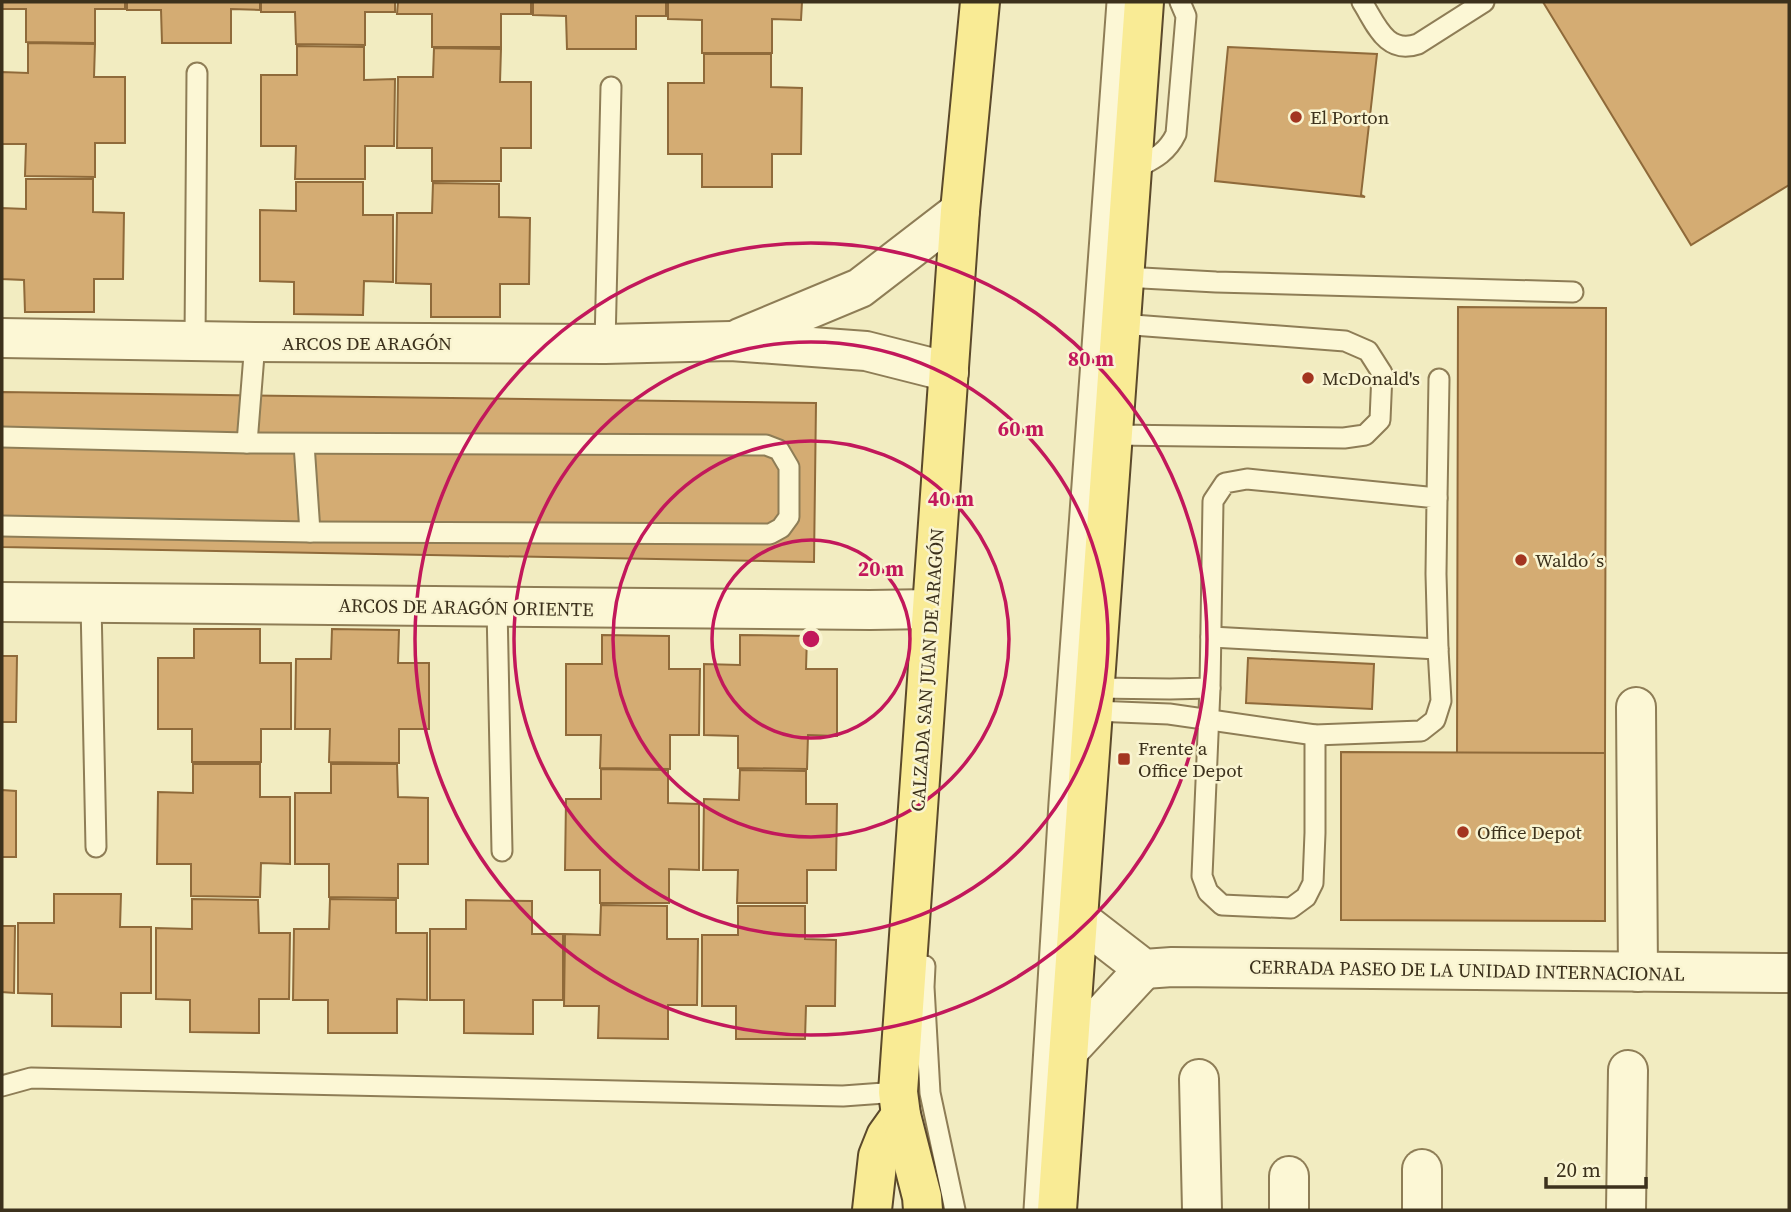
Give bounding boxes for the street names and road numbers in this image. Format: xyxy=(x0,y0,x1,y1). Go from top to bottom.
street label: ARCOS DE ARAGÓN xyxy=(282,330,452,356)
street label: CALZADA SAN JUAN DE ARAGÓN xyxy=(904,527,950,813)
street label: ARCOS DE ARAGÓN ORIENTE xyxy=(338,592,594,622)
street label: CERRADA PASEO DE LA UNIDAD INTERNACIONAL xyxy=(1249,953,1685,987)

